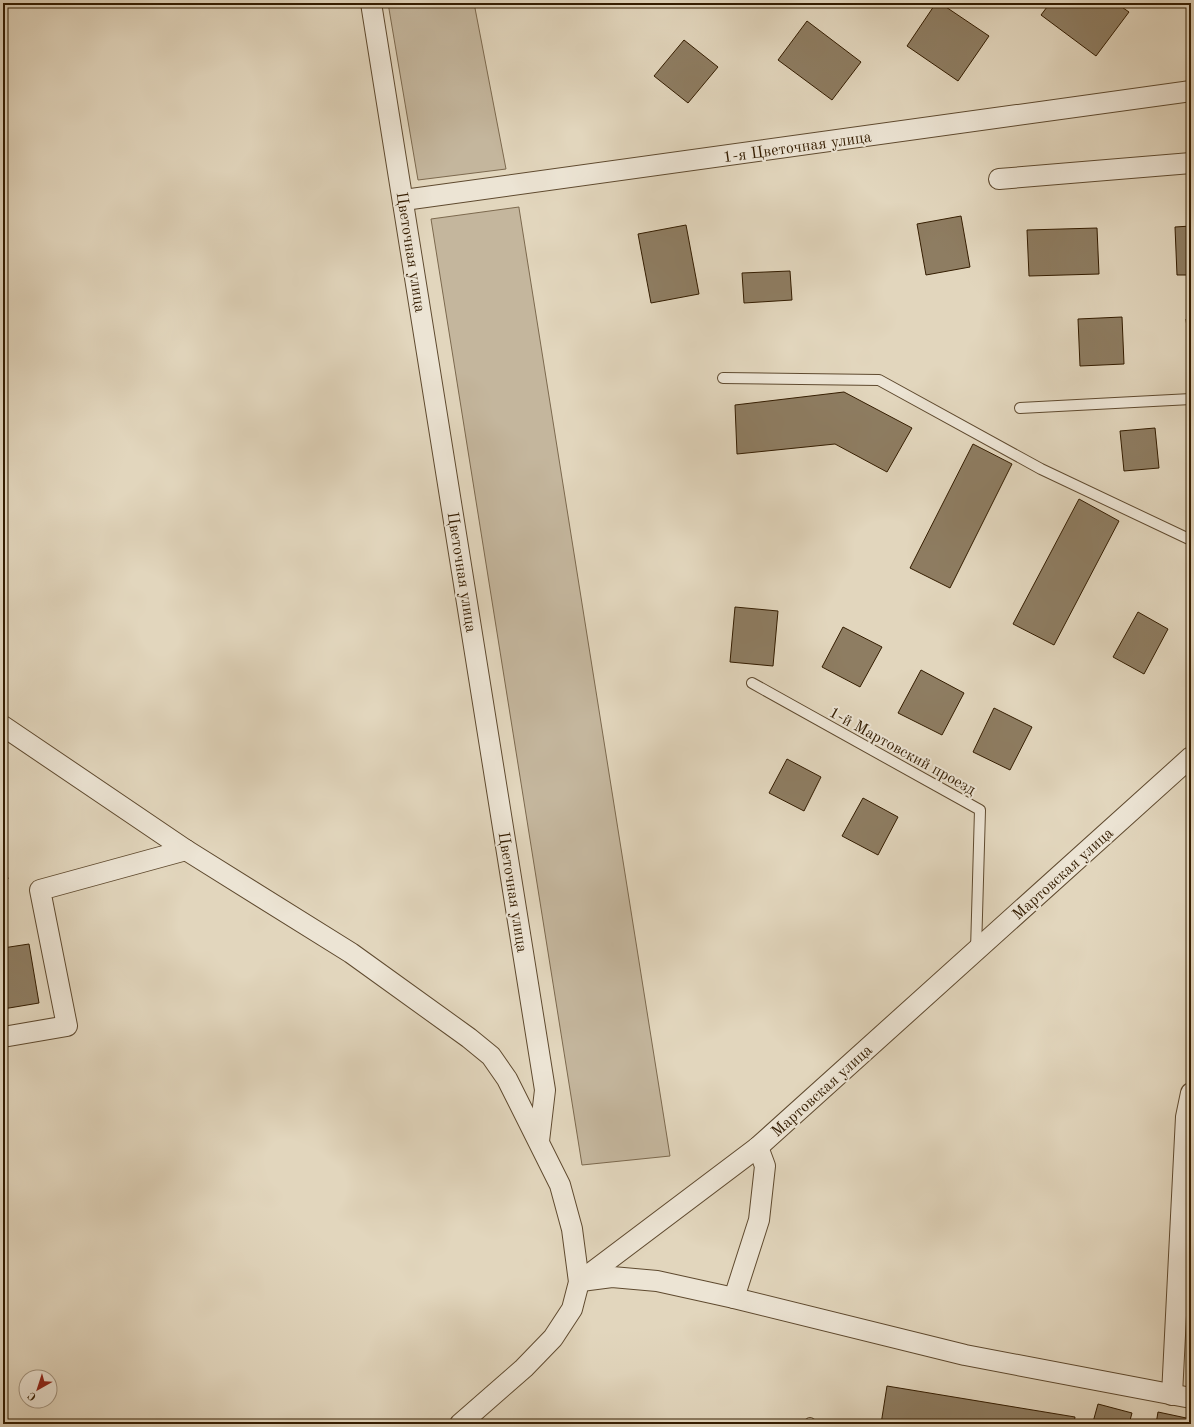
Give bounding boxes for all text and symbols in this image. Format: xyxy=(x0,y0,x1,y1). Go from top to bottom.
street label: 1-я Цветочная улица xyxy=(722,130,873,166)
street label: Цветочная улица xyxy=(393,191,427,314)
street label: Цветочная улица xyxy=(444,511,478,634)
street label: 1-й Мартовский проезд xyxy=(826,705,978,799)
street label: Мартовская улица xyxy=(1010,825,1117,924)
street label: Цветочная улица xyxy=(495,831,529,954)
street label: Мартовская улица xyxy=(769,1042,876,1141)
north arrow xyxy=(18,1369,58,1409)
text: С xyxy=(26,1389,39,1402)

